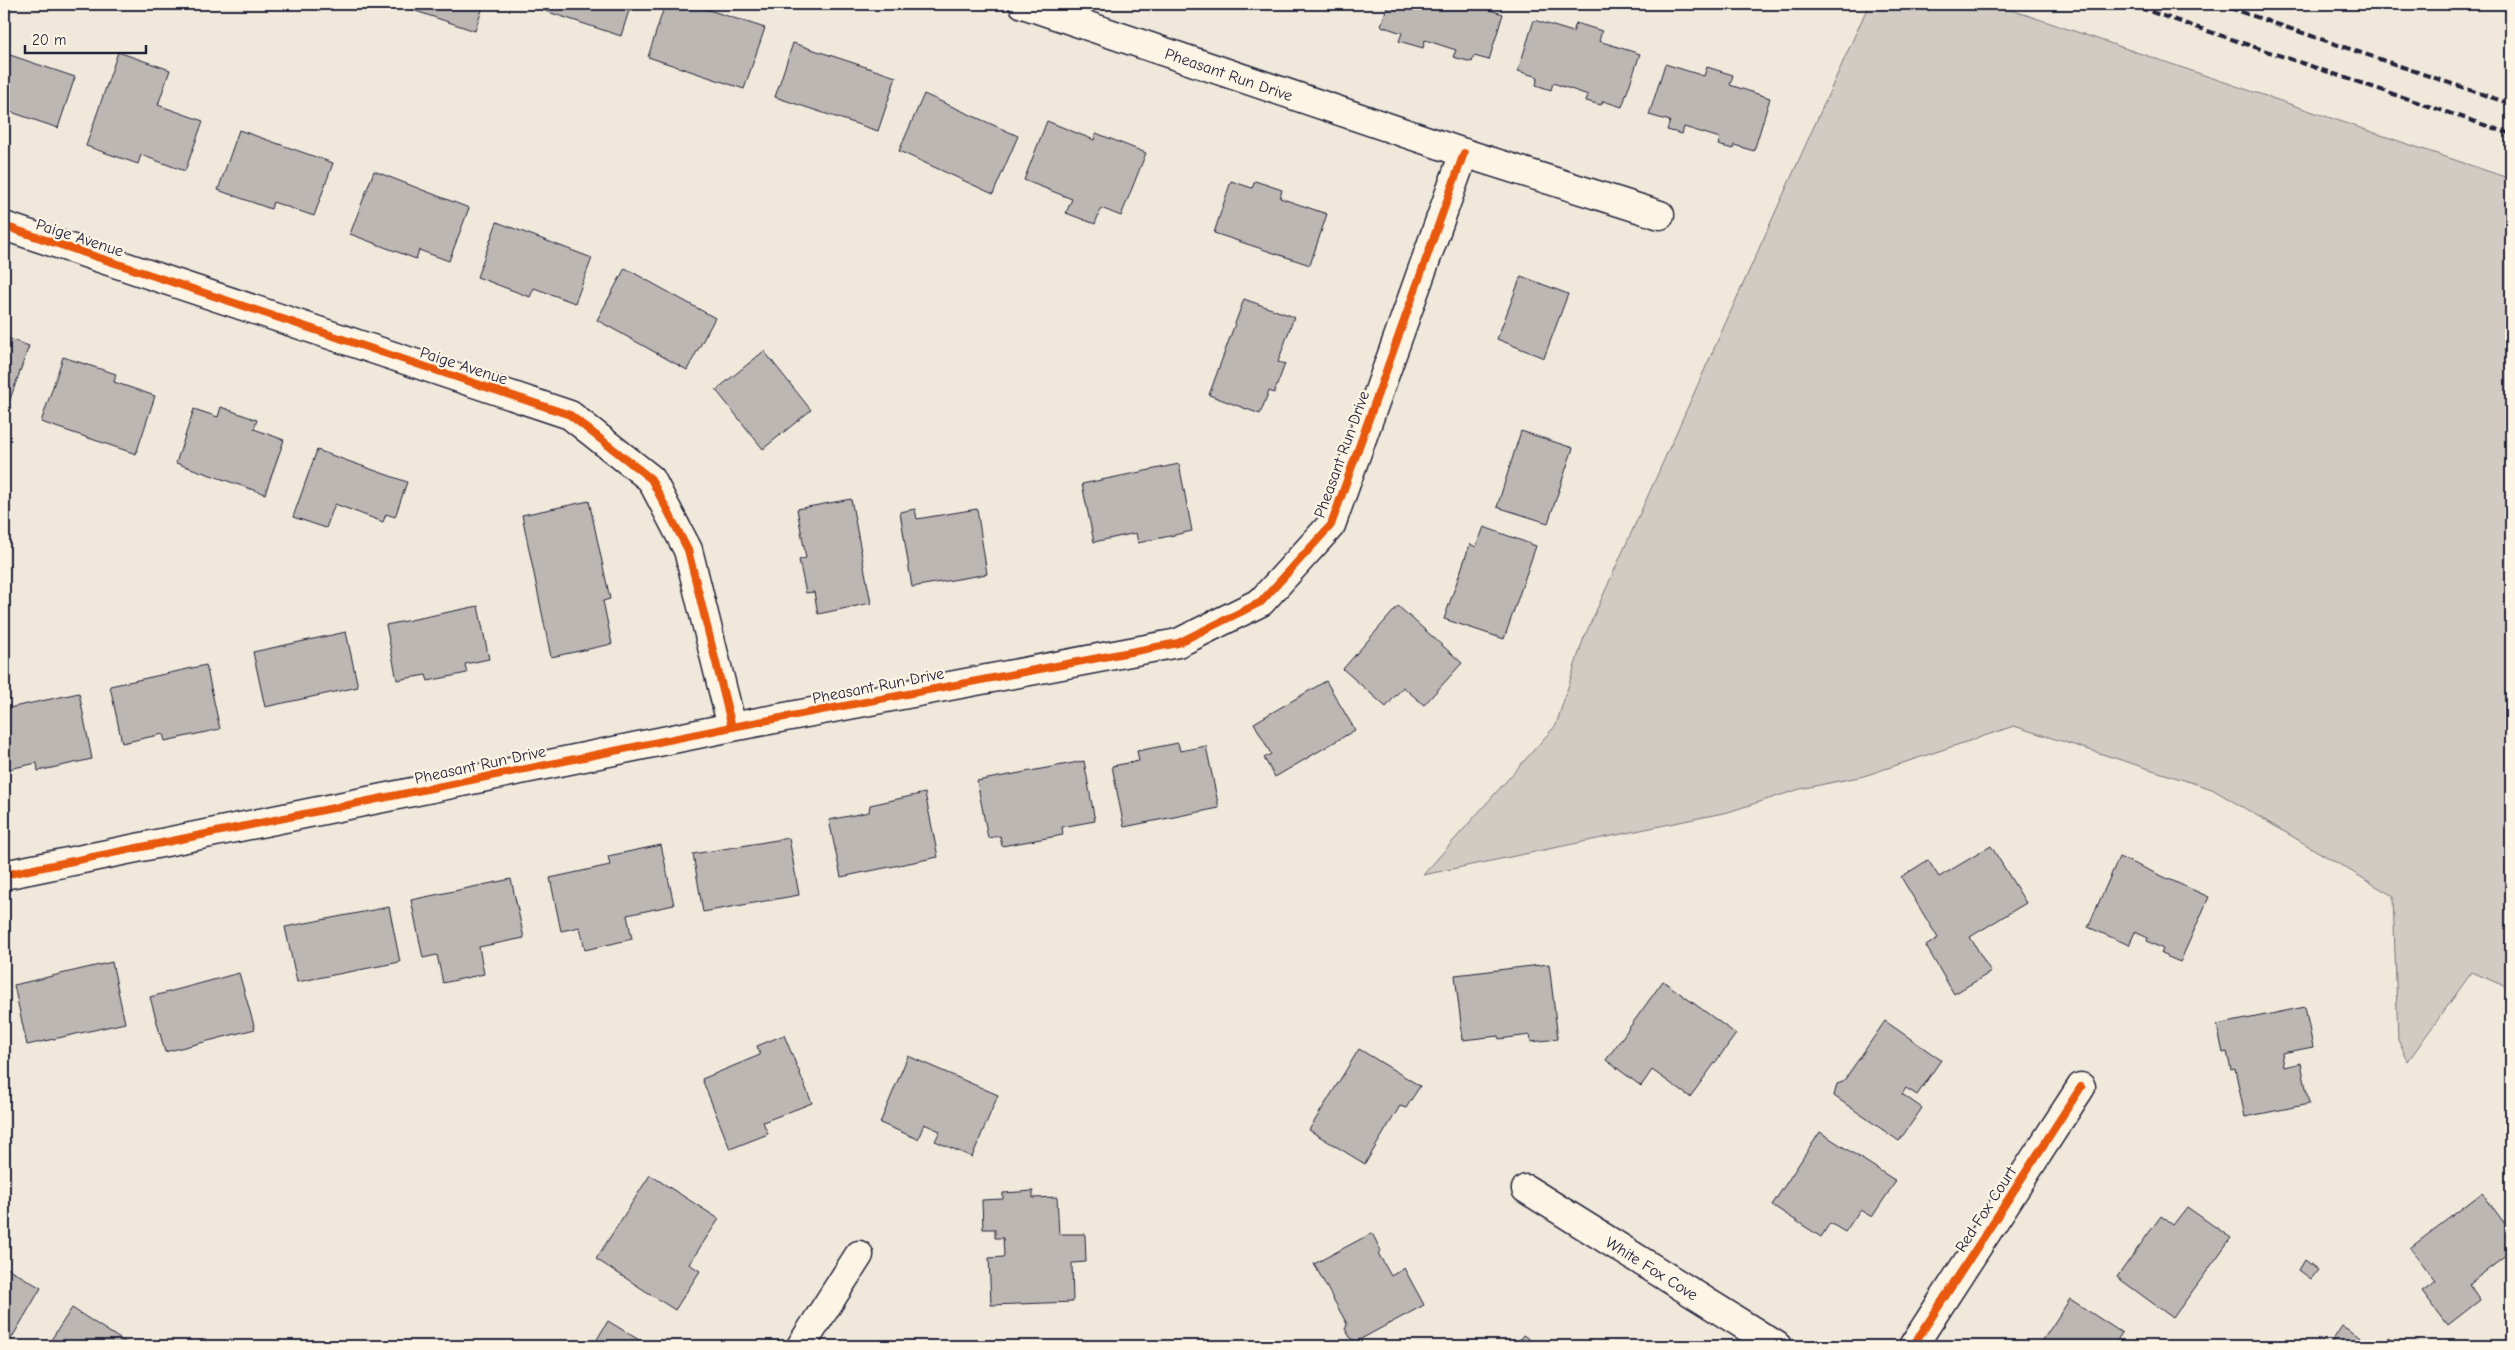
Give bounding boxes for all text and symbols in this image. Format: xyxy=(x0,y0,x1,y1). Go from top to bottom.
scale bar xyxy=(25,22,146,54)
text: 20 m xyxy=(32,31,66,49)
street label: Pheasant Run Drive xyxy=(1162,45,1295,105)
street label: Paige Avenue xyxy=(34,215,126,261)
street label: Paige Avenue xyxy=(418,343,510,389)
street label: Pheasant Run Drive xyxy=(1311,388,1373,520)
street label: Pheasant Run Drive xyxy=(811,664,946,708)
street label: Pheasant Run Drive xyxy=(413,742,548,788)
street label: Red Fox Court xyxy=(1952,1163,2020,1255)
street label: White Fox Cove xyxy=(1602,1233,1701,1304)

